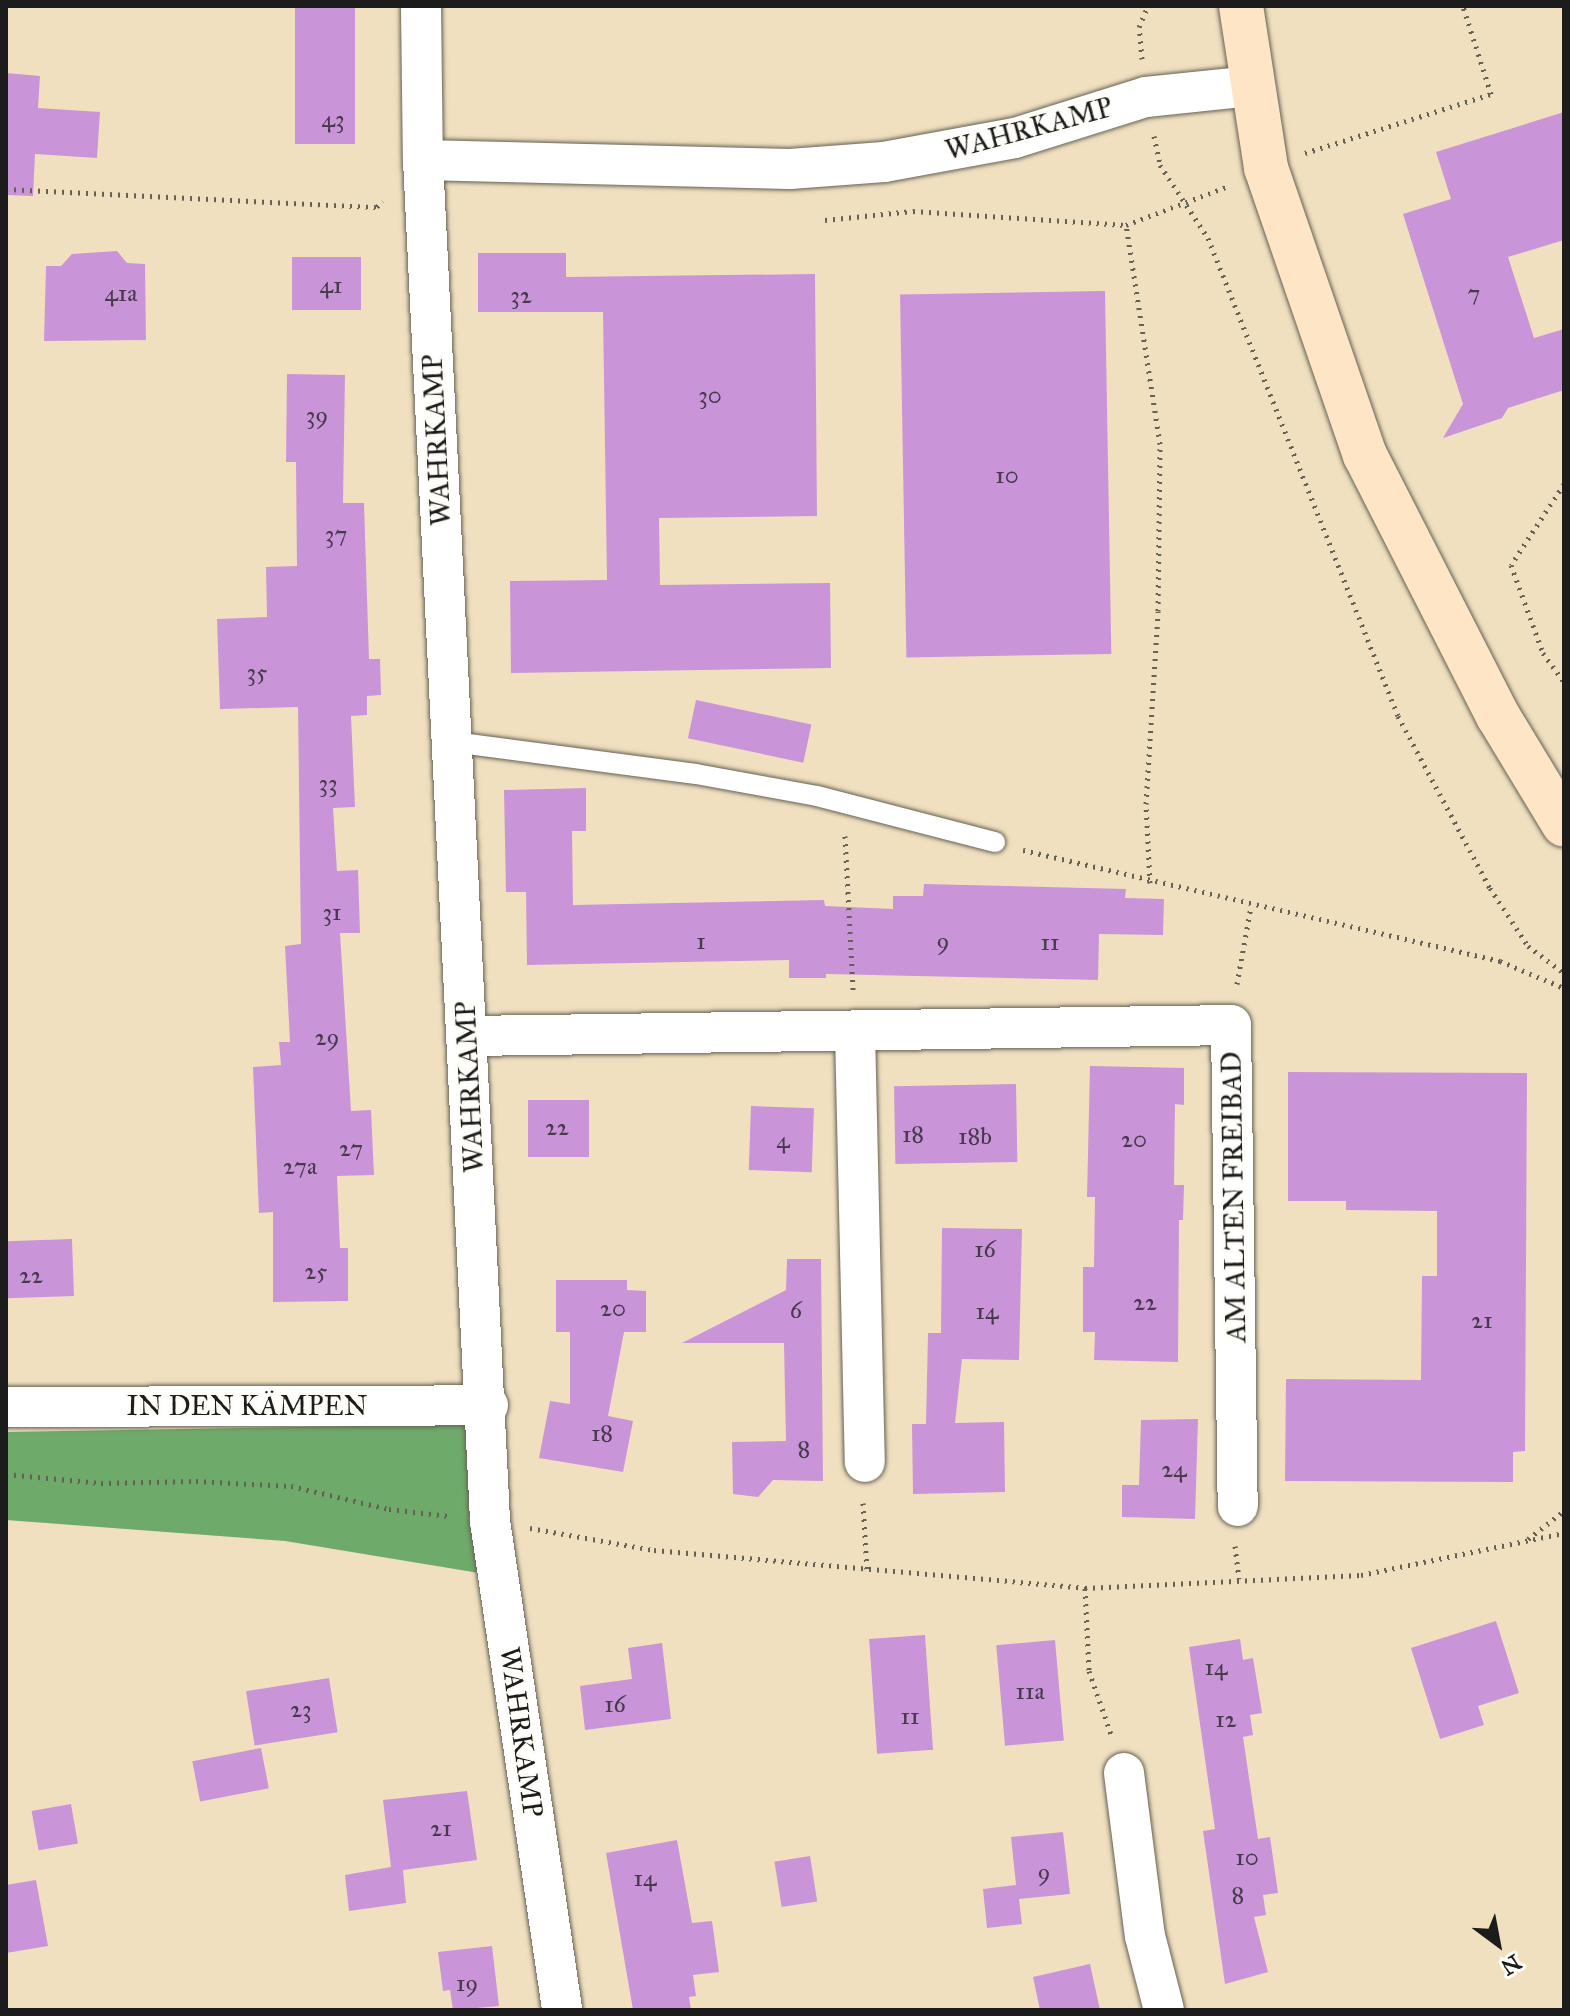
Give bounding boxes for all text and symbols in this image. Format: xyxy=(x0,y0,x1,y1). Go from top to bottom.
street label: WAHRKAMP xyxy=(942,91,1116,167)
house number: 43 xyxy=(322,106,344,134)
house number: 41 xyxy=(320,272,342,300)
house number: 41a xyxy=(105,280,137,308)
house number: 7 xyxy=(1468,280,1480,308)
house number: 32 xyxy=(510,282,532,310)
street label: WAHRKAMP xyxy=(416,353,458,527)
house number: 30 xyxy=(698,382,722,410)
house number: 39 xyxy=(306,402,328,430)
house number: 10 xyxy=(995,462,1019,490)
house number: 37 xyxy=(325,521,347,549)
house number: 35 xyxy=(247,659,267,687)
house number: 33 xyxy=(318,770,338,798)
house number: 31 xyxy=(322,899,342,927)
house number: 1 xyxy=(696,928,706,956)
house number: 9 xyxy=(937,928,949,956)
house number: 11 xyxy=(1041,929,1059,957)
street label: WAHRKAMP xyxy=(449,1000,491,1174)
house number: 29 xyxy=(315,1024,339,1052)
street label: AM ALTEN FREIBAD xyxy=(1215,1051,1253,1343)
house number: 22 xyxy=(545,1114,569,1142)
house number: 18 xyxy=(902,1121,924,1149)
house number: 18b xyxy=(958,1123,992,1151)
house number: 20 xyxy=(1121,1126,1147,1154)
house number: 4 xyxy=(776,1127,790,1155)
house number: 27 xyxy=(339,1135,363,1163)
house number: 27a xyxy=(283,1153,317,1181)
house number: 16 xyxy=(974,1236,996,1264)
house number: 25 xyxy=(305,1258,327,1286)
house number: 22 xyxy=(19,1262,43,1290)
house number: 22 xyxy=(1133,1289,1157,1317)
house number: 20 xyxy=(600,1295,626,1323)
house number: 6 xyxy=(790,1297,802,1325)
house number: 14 xyxy=(976,1298,998,1326)
house number: 21 xyxy=(1471,1307,1493,1335)
street label: IN DEN KÄMPEN xyxy=(127,1389,367,1423)
house number: 18 xyxy=(591,1420,613,1448)
house number: 8 xyxy=(798,1436,810,1464)
house number: 24 xyxy=(1161,1456,1187,1484)
street label: WAHRKAMP xyxy=(492,1645,550,1819)
house number: 14 xyxy=(1205,1654,1227,1682)
house number: 11a xyxy=(1015,1678,1045,1706)
house number: 16 xyxy=(604,1691,626,1719)
house number: 23 xyxy=(290,1696,312,1724)
house number: 11 xyxy=(901,1703,919,1731)
house number: 12 xyxy=(1215,1706,1237,1734)
house number: 21 xyxy=(430,1815,452,1843)
house number: 10 xyxy=(1235,1844,1259,1872)
house number: 9 xyxy=(1038,1859,1050,1887)
house number: 14 xyxy=(634,1865,656,1893)
house number: 8 xyxy=(1232,1882,1244,1910)
north arrow xyxy=(1458,1904,1538,1984)
text: N xyxy=(1496,1948,1526,1981)
house number: 19 xyxy=(456,1970,478,1998)

